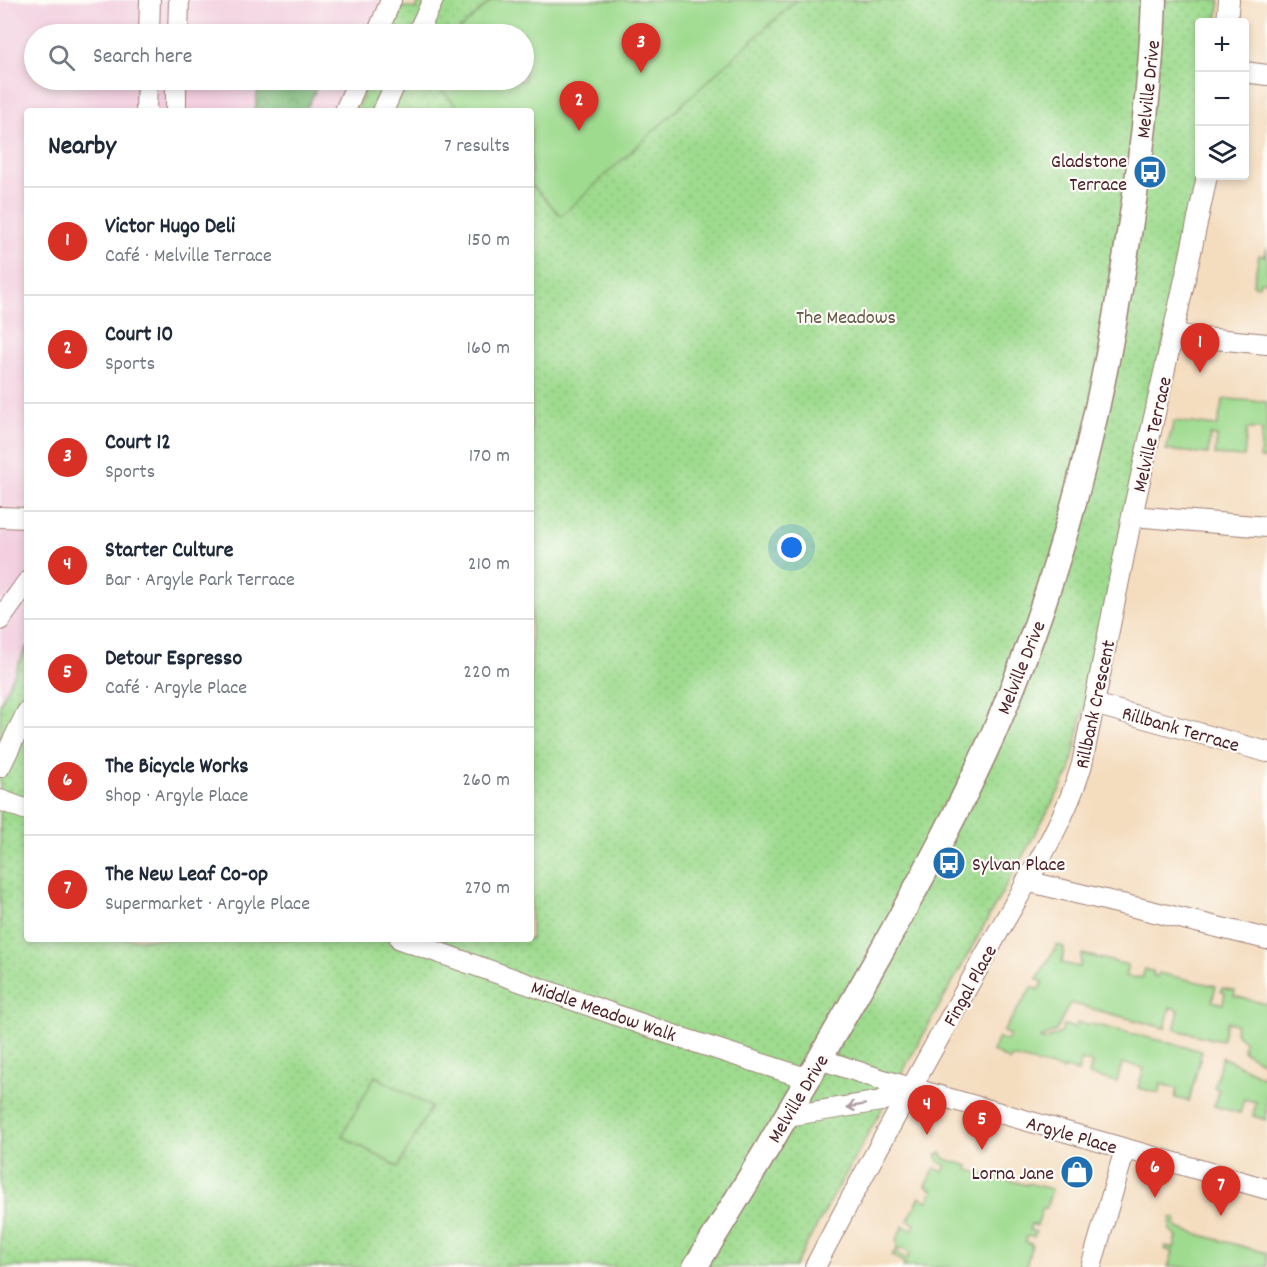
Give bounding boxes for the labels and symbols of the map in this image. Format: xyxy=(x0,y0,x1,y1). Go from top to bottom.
pin: 3 xyxy=(622,23,660,73)
street label: Melville Drive xyxy=(1131,39,1169,140)
pin: 2 xyxy=(560,82,598,131)
place label: Gladstone Terrace xyxy=(1051,149,1127,200)
bus stop icon: Gladstone Terrace xyxy=(1132,154,1168,190)
park label: The Meadows xyxy=(796,305,896,333)
pin: 1 xyxy=(1180,324,1220,373)
street label: Melville Terrace xyxy=(1127,374,1181,495)
your location xyxy=(777,533,806,562)
street label: Melville Drive xyxy=(991,617,1054,719)
street label: Rillbank Crescent xyxy=(1070,638,1124,772)
street label: Rillbank Terrace xyxy=(1118,701,1242,761)
bus stop icon: Sylvan Place xyxy=(931,845,967,881)
place label: Sylvan Place xyxy=(972,852,1065,880)
street label: Fingal Place xyxy=(938,940,1006,1032)
street label: Middle Meadow Walk xyxy=(527,975,679,1051)
street label: Melville Drive xyxy=(762,1050,837,1149)
pin: 4 xyxy=(908,1086,946,1135)
one-way arrow xyxy=(846,1100,866,1111)
pin: 5 xyxy=(962,1100,1002,1150)
street label: Argyle Place xyxy=(1022,1111,1120,1163)
pin: 6 xyxy=(1136,1148,1174,1198)
shop icon: Lorna Jane xyxy=(1059,1154,1095,1190)
place label: Lorna Jane xyxy=(972,1161,1054,1189)
pin: 7 xyxy=(1202,1166,1240,1216)

